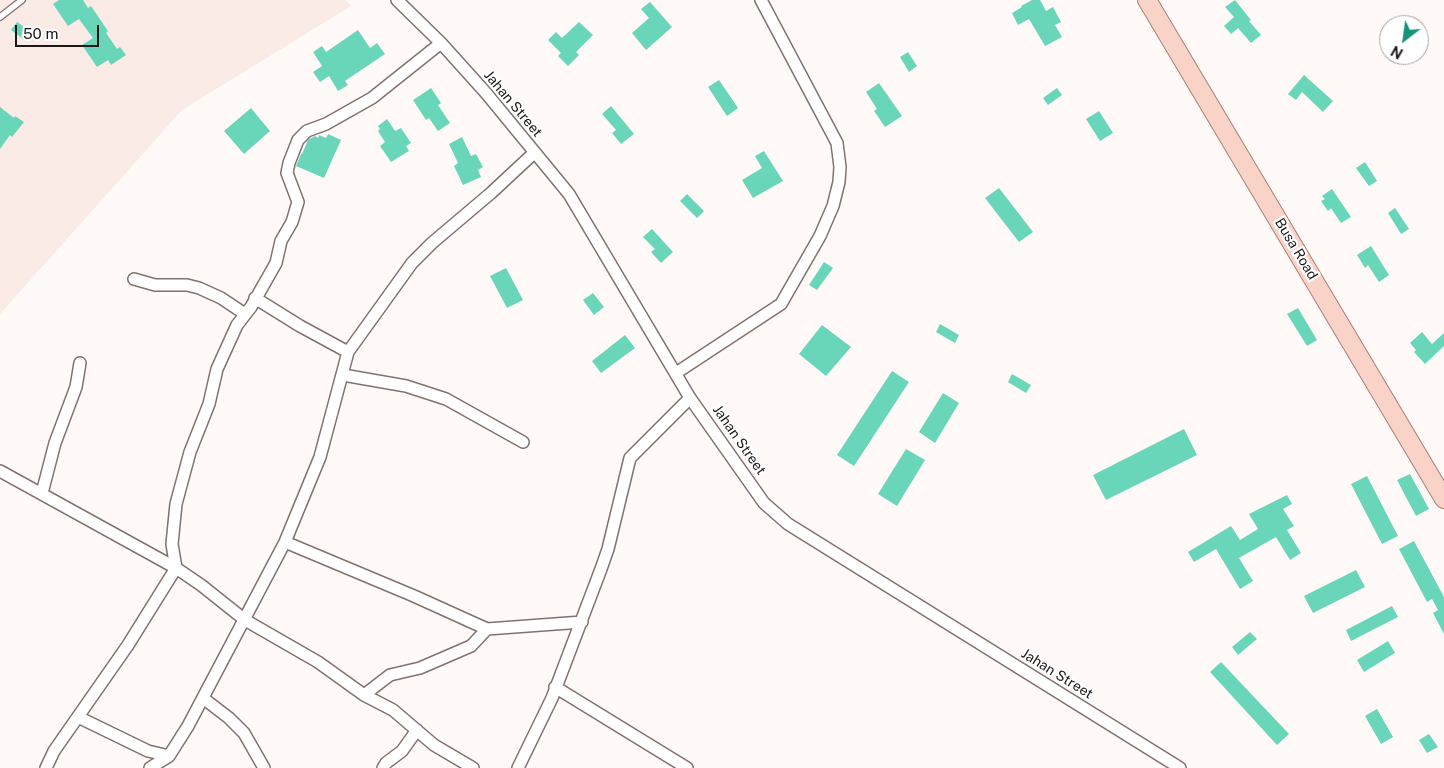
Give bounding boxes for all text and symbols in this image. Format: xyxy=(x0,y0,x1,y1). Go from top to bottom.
scale bar xyxy=(18,15,101,47)
north arrow xyxy=(1379,15,1429,65)
text: 50 m xyxy=(23,25,58,42)
text: N xyxy=(1388,42,1406,62)
street label: Jahan Street xyxy=(480,67,546,141)
street label: Busa Road xyxy=(1271,215,1321,283)
street label: Jahan Street xyxy=(709,402,769,478)
street label: Jahan Street xyxy=(1018,645,1096,703)

